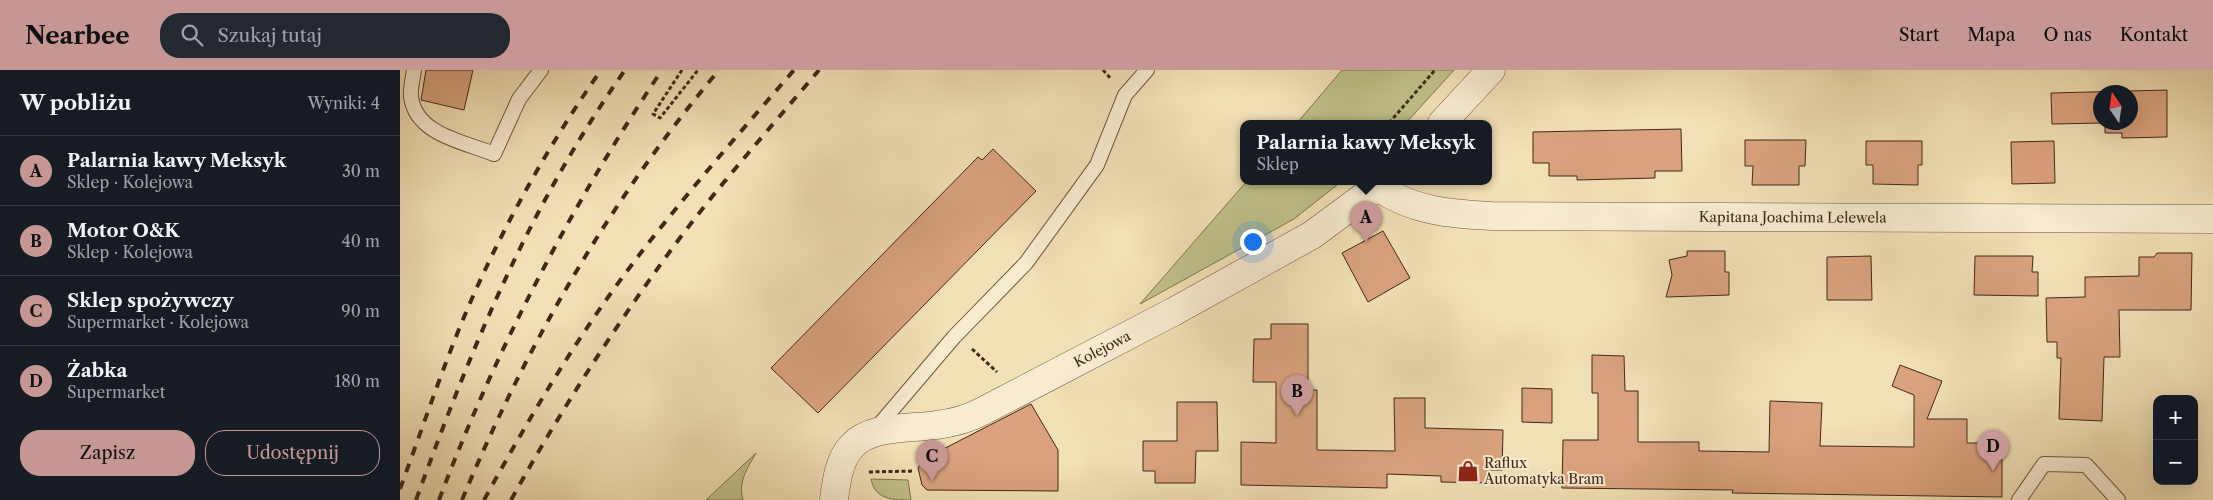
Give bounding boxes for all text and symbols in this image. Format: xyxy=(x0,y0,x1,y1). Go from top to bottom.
search box xyxy=(160,13,510,58)
text: Nearbee xyxy=(25,21,130,50)
icon: search xyxy=(178,21,206,49)
text: Szukaj tutaj xyxy=(218,24,322,47)
text: Start xyxy=(1899,24,1939,46)
text: Mapa xyxy=(1967,24,2015,46)
text: O nas xyxy=(2043,24,2092,46)
text: Kontakt xyxy=(2120,24,2188,46)
north arrow xyxy=(2093,85,2138,130)
text: W pobliżu xyxy=(20,90,131,115)
text: Wyniki: 4 xyxy=(307,93,380,113)
popup xyxy=(1240,120,1492,185)
text: Palarnia kawy Meksyk xyxy=(1256,131,1476,154)
text: Palarnia kawy Meksyk xyxy=(67,149,286,172)
text: Sklep xyxy=(1256,154,1299,174)
text: A xyxy=(30,161,42,181)
text: 30 m xyxy=(342,161,380,181)
text: Sklep · Kolejowa xyxy=(67,172,193,192)
pin: A xyxy=(1350,201,1382,242)
street label: Kapitana Joachima Lelewela xyxy=(1699,208,1887,227)
text: Motor O&K xyxy=(67,219,179,242)
your location xyxy=(1240,229,1266,255)
text: B xyxy=(30,231,42,251)
text: 40 m xyxy=(341,231,380,251)
text: Sklep · Kolejowa xyxy=(67,242,193,262)
text: Sklep spożywczy xyxy=(67,289,234,312)
text: C xyxy=(30,301,42,321)
text: 90 m xyxy=(341,301,380,321)
text: Supermarket · Kolejowa xyxy=(67,312,249,332)
street label: Kolejowa xyxy=(1071,326,1134,371)
text: Żabka xyxy=(67,359,127,382)
text: D xyxy=(29,371,43,391)
text: 180 m xyxy=(334,371,380,391)
pin: B xyxy=(1281,375,1313,416)
text: Supermarket xyxy=(67,382,165,402)
map controls xyxy=(2153,395,2198,485)
button: + xyxy=(2153,395,2198,440)
button: Zapisz xyxy=(20,430,195,476)
button: Udostępnij xyxy=(205,430,380,476)
pin: D xyxy=(1977,430,2009,471)
pin: C xyxy=(916,440,948,481)
button: − xyxy=(2153,440,2198,485)
place label: Raflux Automatyka Bram xyxy=(1483,454,1604,488)
shop icon: Raflux Automatyka Bram xyxy=(1455,458,1481,484)

